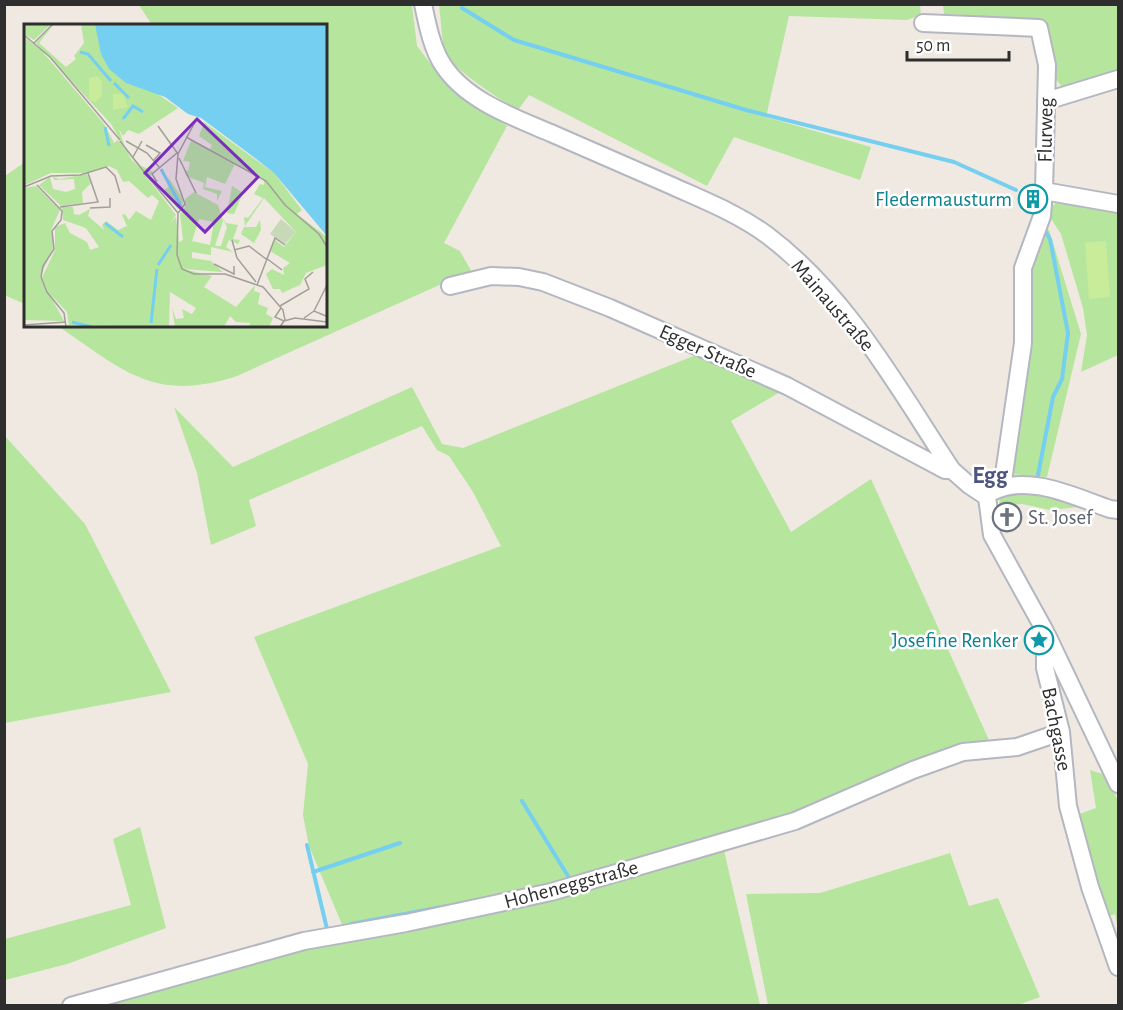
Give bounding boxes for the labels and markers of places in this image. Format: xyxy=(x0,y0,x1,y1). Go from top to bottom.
building icon: Fledermausturm xyxy=(1017,183,1049,215)
place label: Fledermausturm xyxy=(875,189,1012,210)
church icon: St. Josef xyxy=(991,501,1023,533)
place label: St. Josef xyxy=(1028,507,1094,528)
place icon: Josefine Renker xyxy=(1023,624,1055,656)
place label: Josefine Renker xyxy=(891,630,1018,651)

